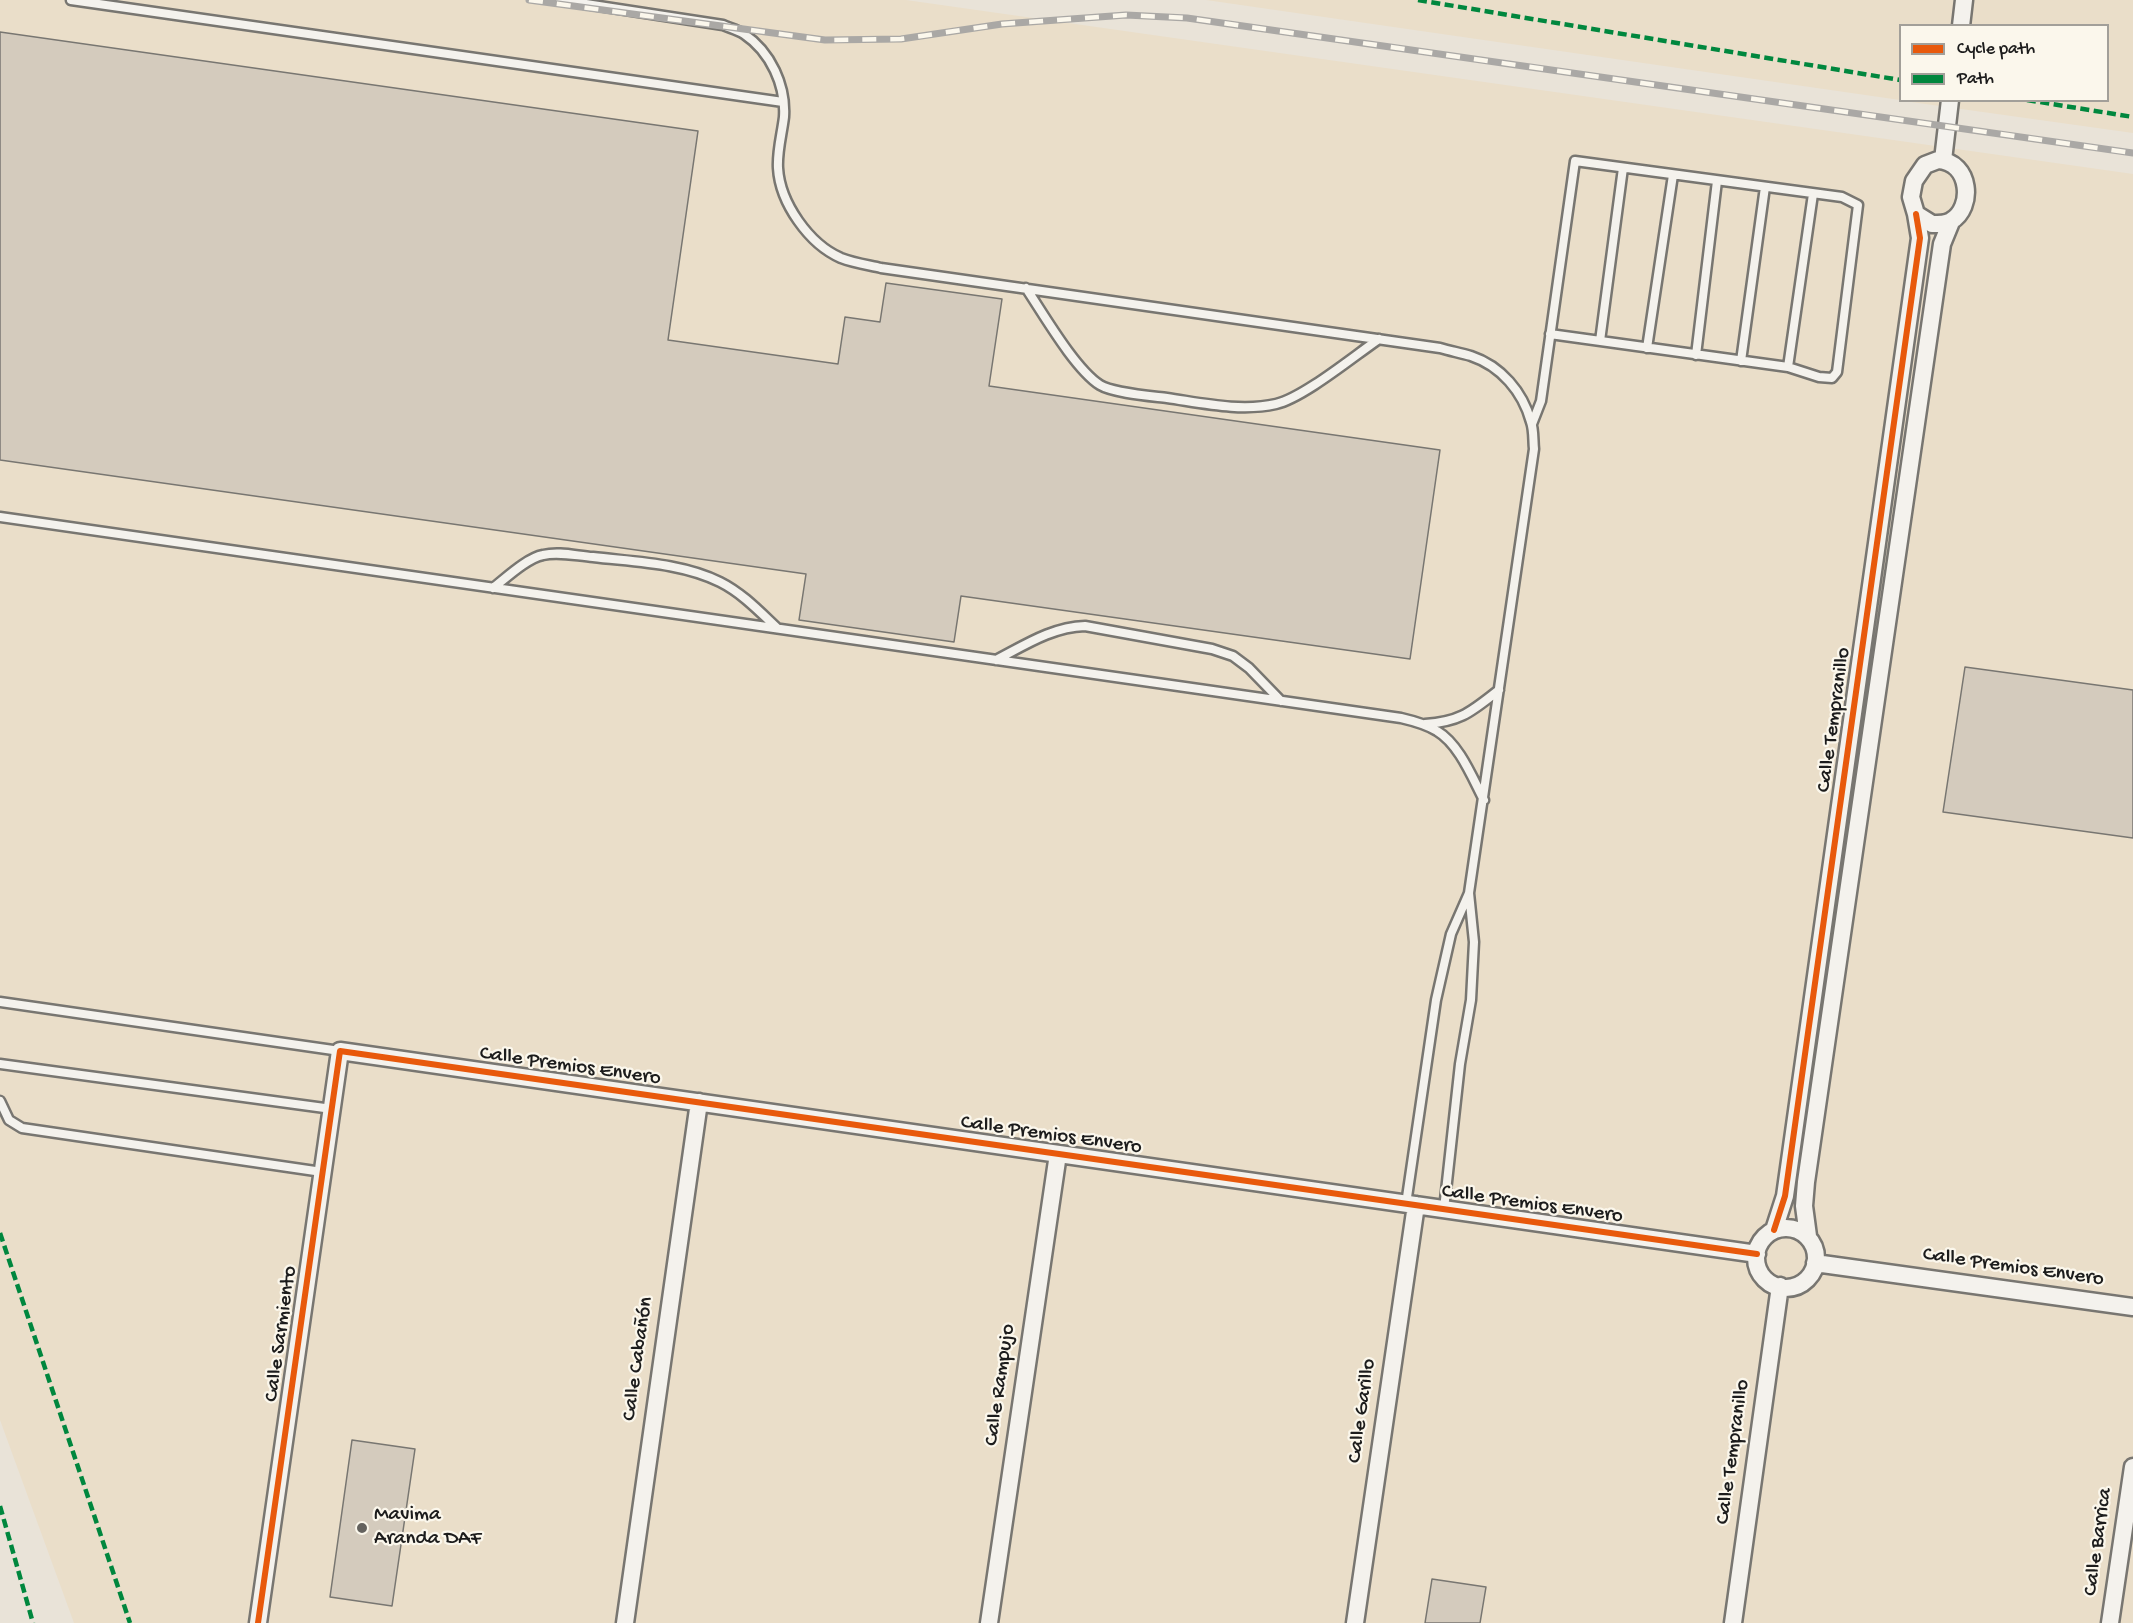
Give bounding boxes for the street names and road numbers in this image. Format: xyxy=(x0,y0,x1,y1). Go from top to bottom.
street label: Calle Tempranillo xyxy=(1812,646,1858,794)
street label: Calle Premios Envero xyxy=(478,1042,662,1092)
street label: Calle Premios Envero xyxy=(959,1111,1143,1161)
street label: Calle Premios Envero xyxy=(1440,1180,1624,1230)
street label: Calle Premios Envero xyxy=(1921,1243,2105,1293)
street label: Calle Sarmiento xyxy=(260,1265,304,1403)
street label: Calle Cabañón xyxy=(618,1295,660,1423)
street label: Calle Rampujo xyxy=(980,1322,1022,1448)
street label: Calle Garillo xyxy=(1343,1357,1383,1465)
street label: Calle Tempranillo xyxy=(1711,1378,1757,1526)
street label: Calle Barrica xyxy=(2079,1486,2119,1598)

